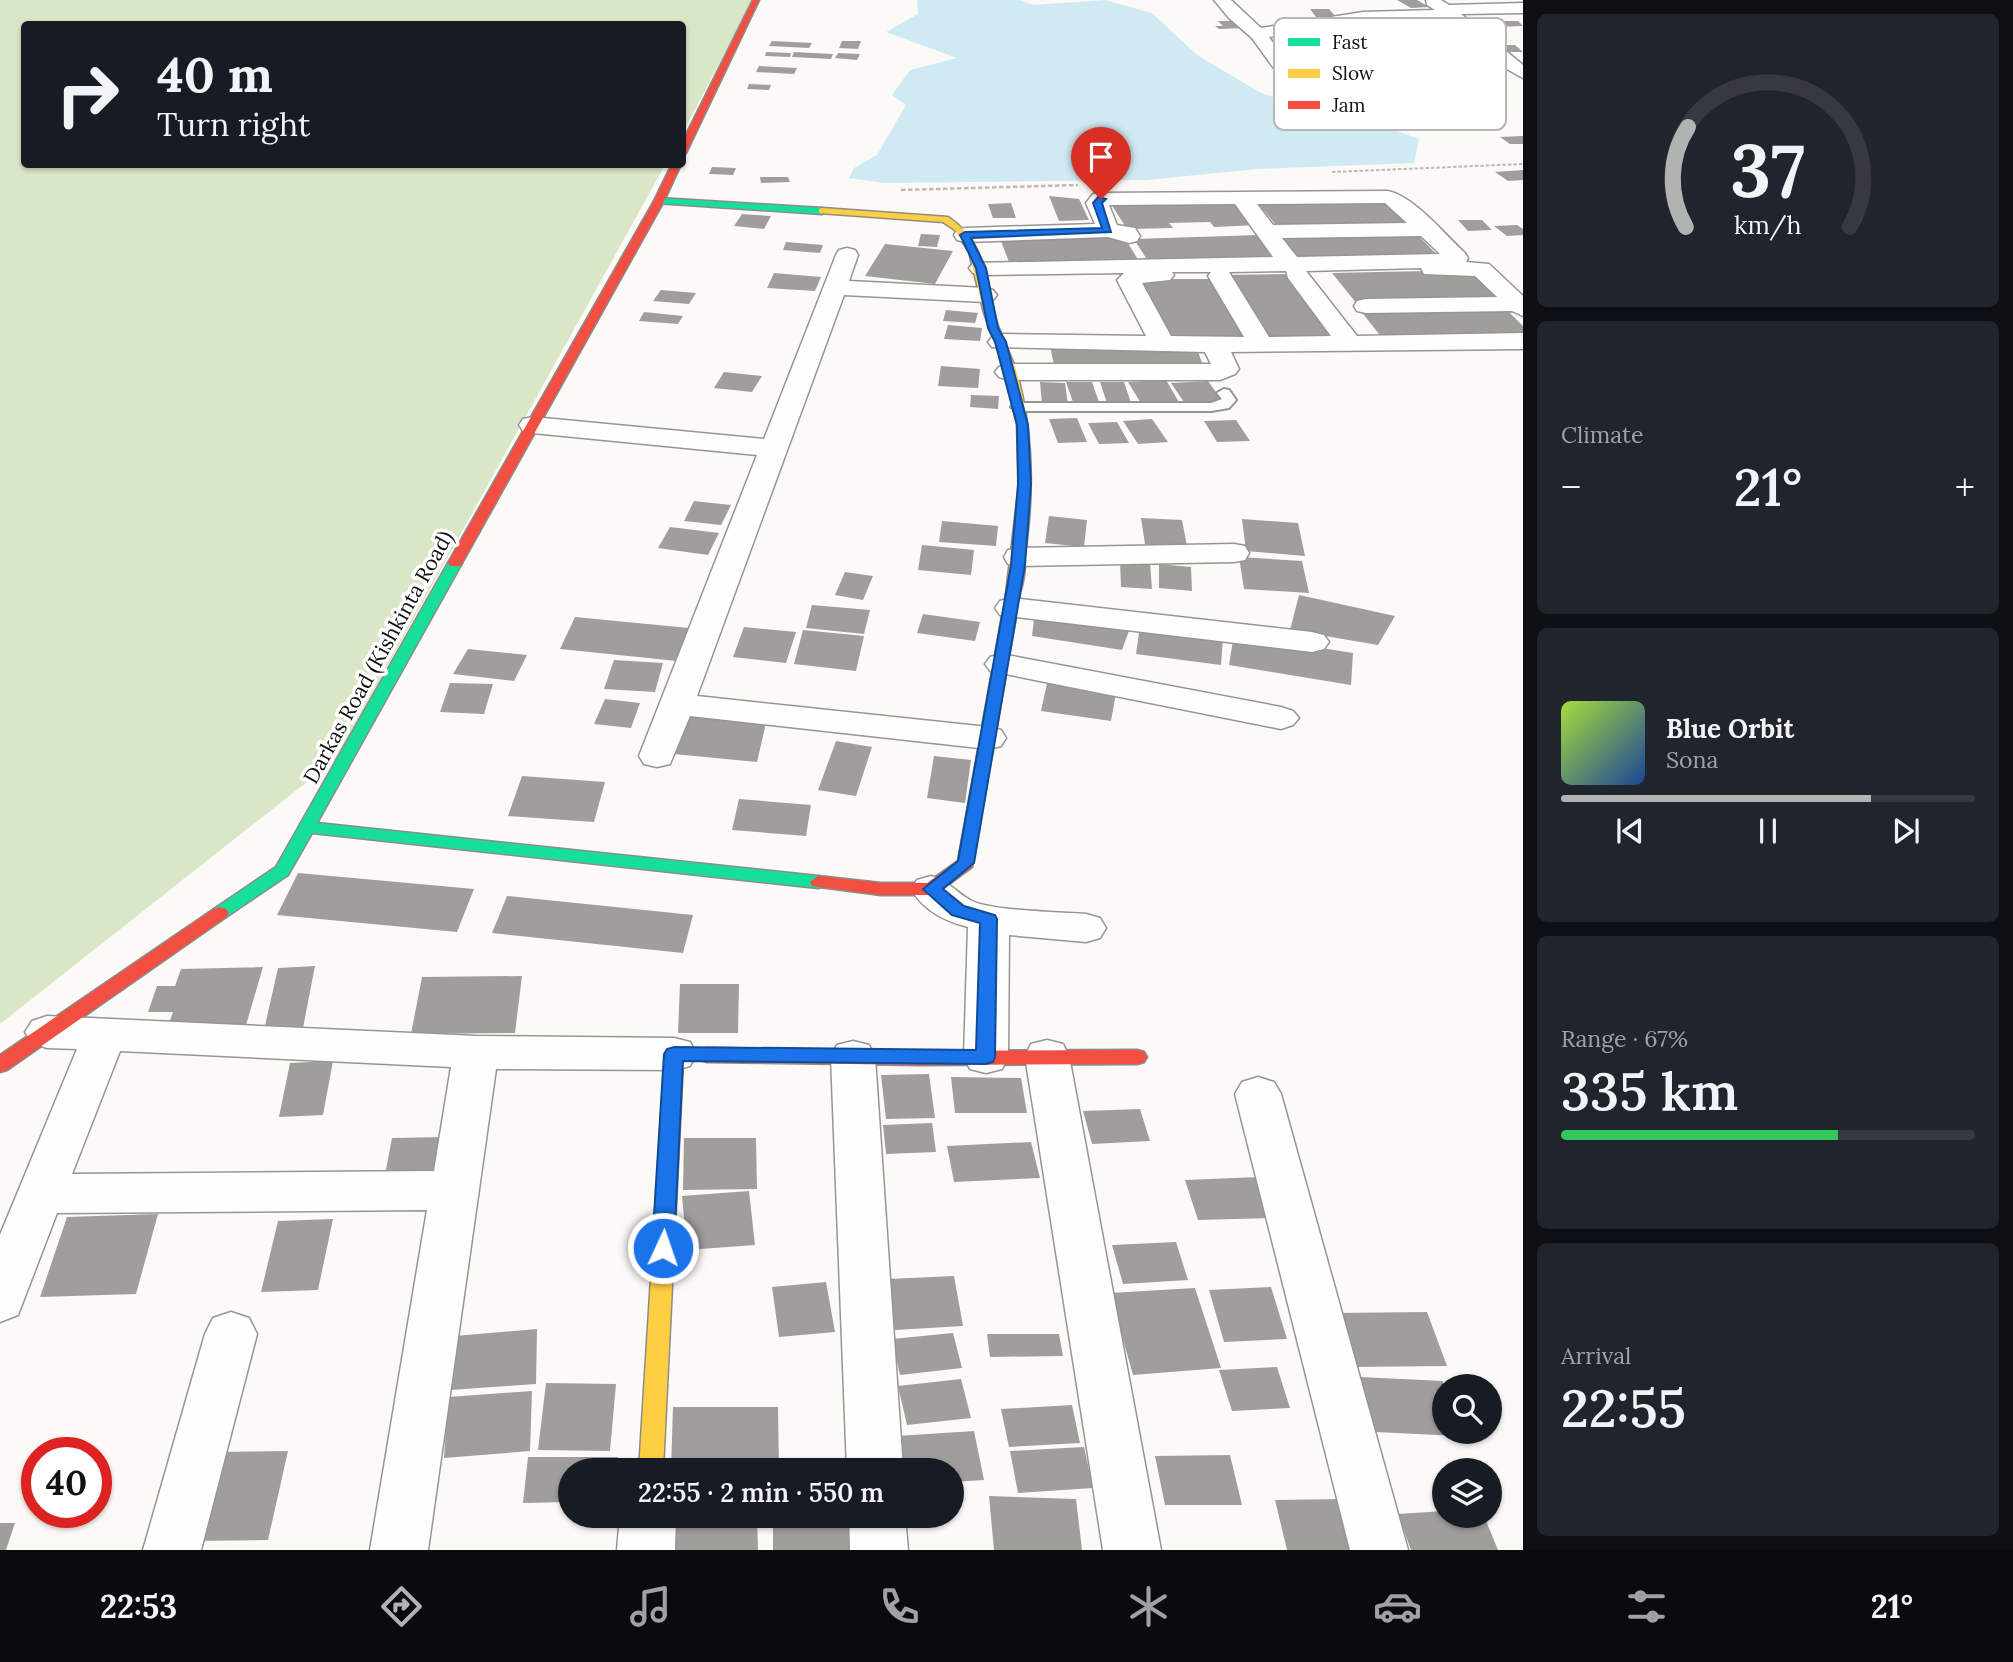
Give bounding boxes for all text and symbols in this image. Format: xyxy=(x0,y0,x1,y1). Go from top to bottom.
legend xyxy=(1274,18,1506,130)
text: Fast xyxy=(1332,30,1368,54)
text: 40 m xyxy=(157,43,273,105)
icon: right xyxy=(42,49,133,140)
text: Slow xyxy=(1332,61,1375,85)
text: Jam xyxy=(1331,93,1366,117)
text: Turn right xyxy=(157,104,310,145)
text: 37 xyxy=(1731,124,1805,217)
pin xyxy=(1071,127,1131,199)
icon: arrive xyxy=(1082,138,1120,176)
text: km/h xyxy=(1734,208,1802,240)
text: Climate xyxy=(1561,420,1643,449)
text: 21° xyxy=(1734,454,1802,520)
text: − xyxy=(1561,463,1581,511)
text: + xyxy=(1955,463,1975,511)
street label: Darkas Road (Kishkinta Road) xyxy=(297,526,459,788)
text: Blue Orbit xyxy=(1666,712,1794,745)
text: Sona xyxy=(1666,745,1718,774)
icon: previous xyxy=(1611,812,1649,850)
icon: pause xyxy=(1749,812,1787,850)
icon: next xyxy=(1887,812,1925,850)
text: Range · 67% xyxy=(1561,1024,1688,1053)
text: 335 km xyxy=(1561,1058,1738,1124)
position arrow xyxy=(626,1211,700,1285)
text: Arrival xyxy=(1561,1341,1631,1370)
map controls xyxy=(1432,1374,1502,1528)
button: search xyxy=(1432,1374,1502,1444)
text: 22:55 xyxy=(1561,1375,1686,1441)
speed limit sign: 40 xyxy=(21,1437,112,1528)
button: layers xyxy=(1432,1458,1502,1528)
text: 22:55 · 2 min · 550 m xyxy=(638,1476,884,1509)
icon: directions xyxy=(377,1582,426,1631)
icon: music xyxy=(626,1582,675,1631)
icon: phone xyxy=(875,1582,924,1631)
icon: climate xyxy=(1124,1582,1173,1631)
icon: car xyxy=(1373,1582,1422,1631)
icon: filters xyxy=(1622,1582,1671,1631)
text: 22:53 xyxy=(100,1586,177,1627)
text: 21° xyxy=(1871,1586,1913,1627)

